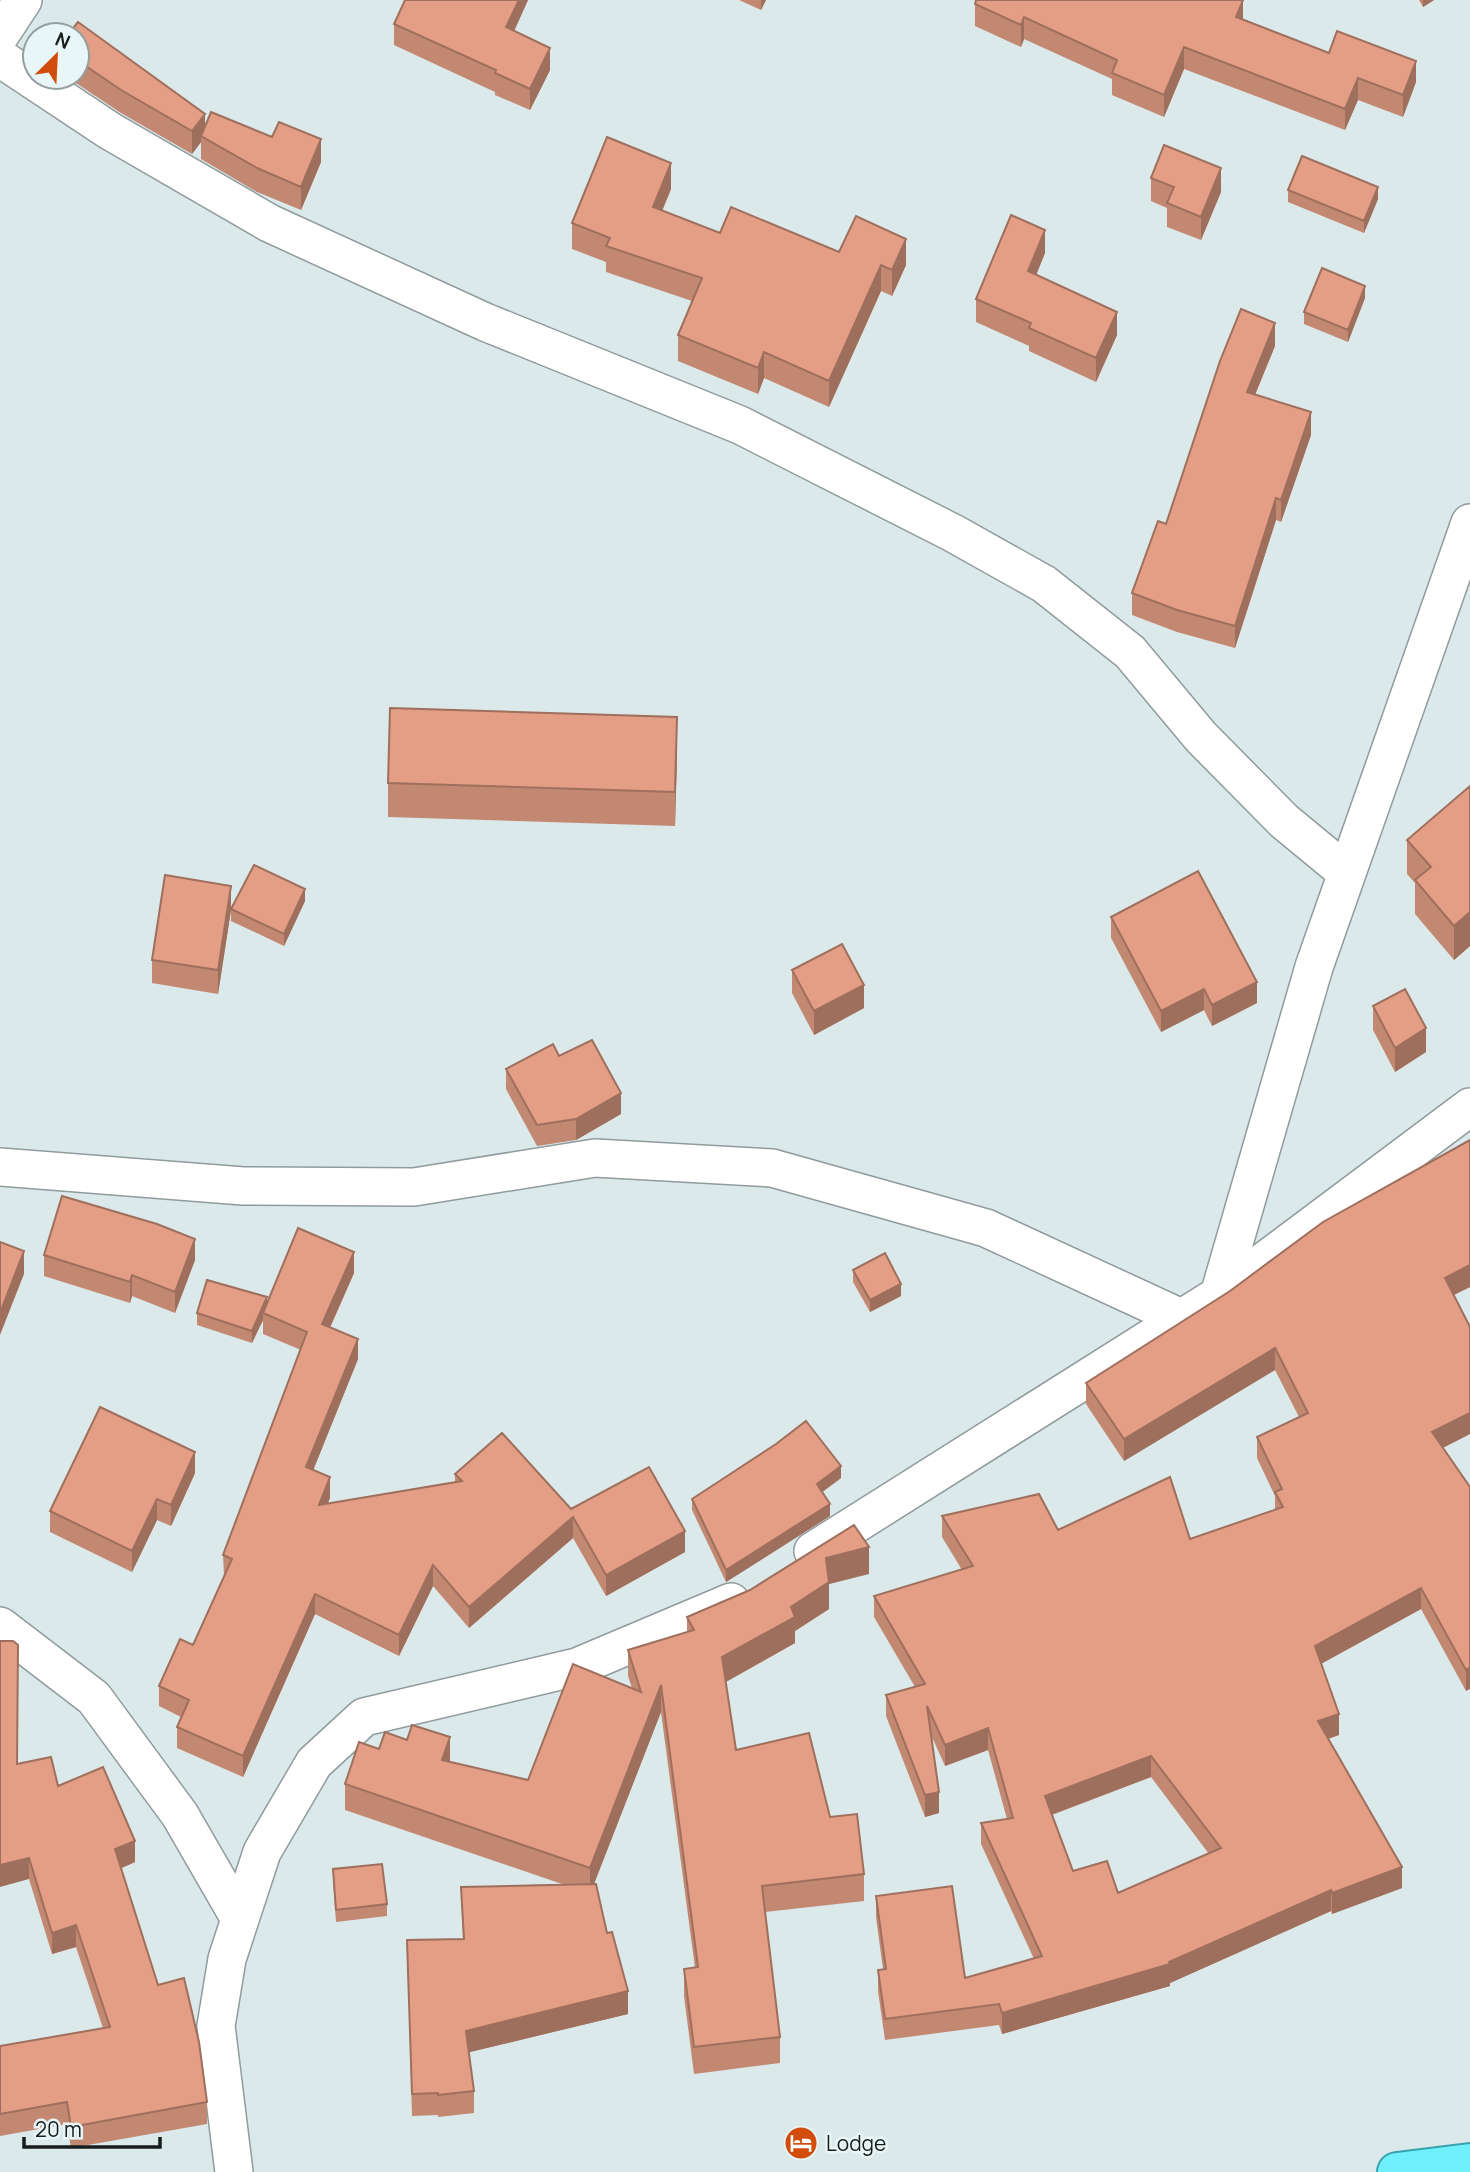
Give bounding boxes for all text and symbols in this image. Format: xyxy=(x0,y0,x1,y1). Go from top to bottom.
north arrow xyxy=(21,21,91,91)
text: N xyxy=(51,26,74,55)
scale bar xyxy=(24,2106,161,2150)
text: 20 m xyxy=(35,2115,82,2143)
hotel icon: Lodge xyxy=(782,2124,820,2162)
place label: Lodge xyxy=(826,2129,886,2157)

